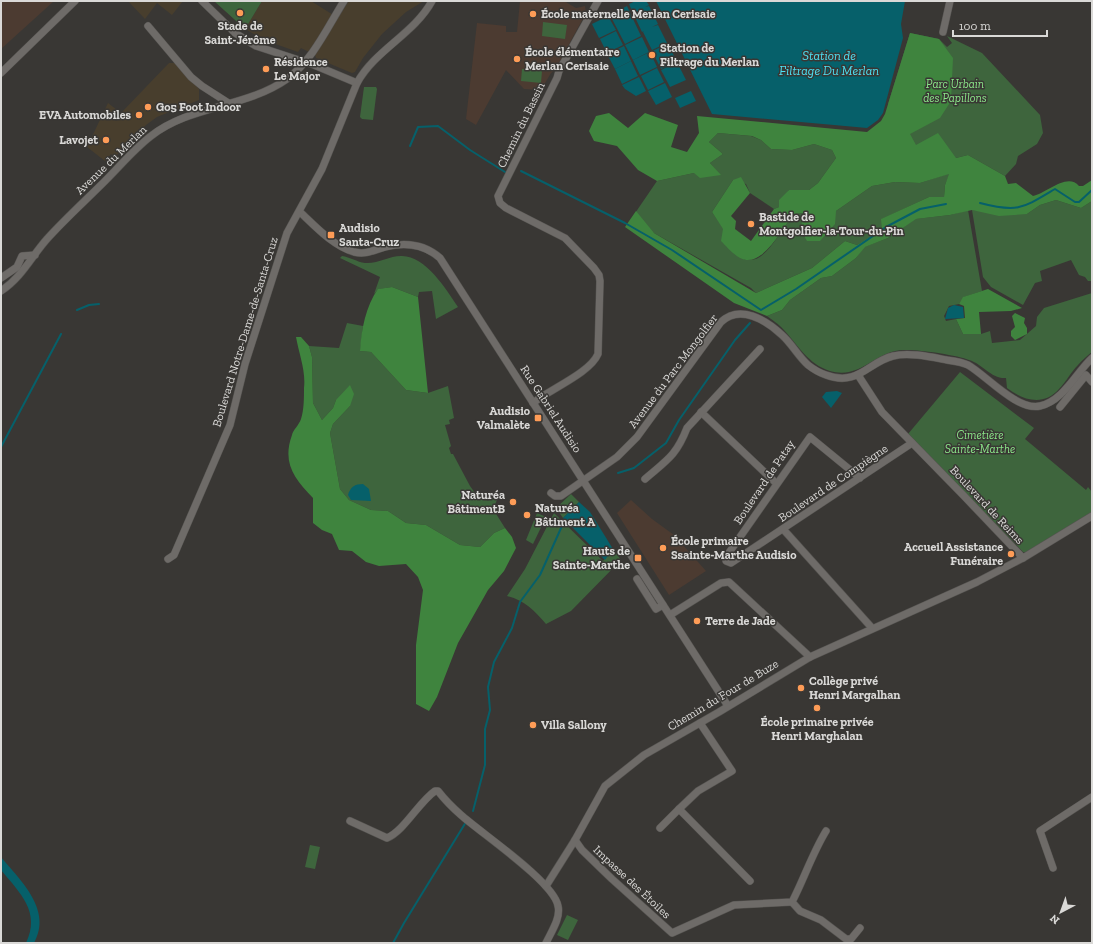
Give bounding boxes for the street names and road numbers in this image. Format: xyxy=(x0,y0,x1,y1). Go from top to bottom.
street label: Chemin du Bassin xyxy=(494,80,548,170)
street label: Avenue du Merlan xyxy=(72,122,150,198)
street label: Boulevard Notre-Dame-de-Santa-Cruz xyxy=(209,235,281,429)
street label: Avenue du Parc Mongolfier xyxy=(625,311,721,431)
street label: Rue Gabriel Audisio xyxy=(517,363,585,455)
street label: Boulevard de Patay xyxy=(731,436,798,527)
street label: Boulevard de Compiègne xyxy=(776,441,891,525)
street label: Boulevard de Reims xyxy=(947,463,1027,547)
street label: Chemin du Four de Buze xyxy=(665,656,781,734)
street label: Impasse des Étoiles xyxy=(590,842,674,922)

